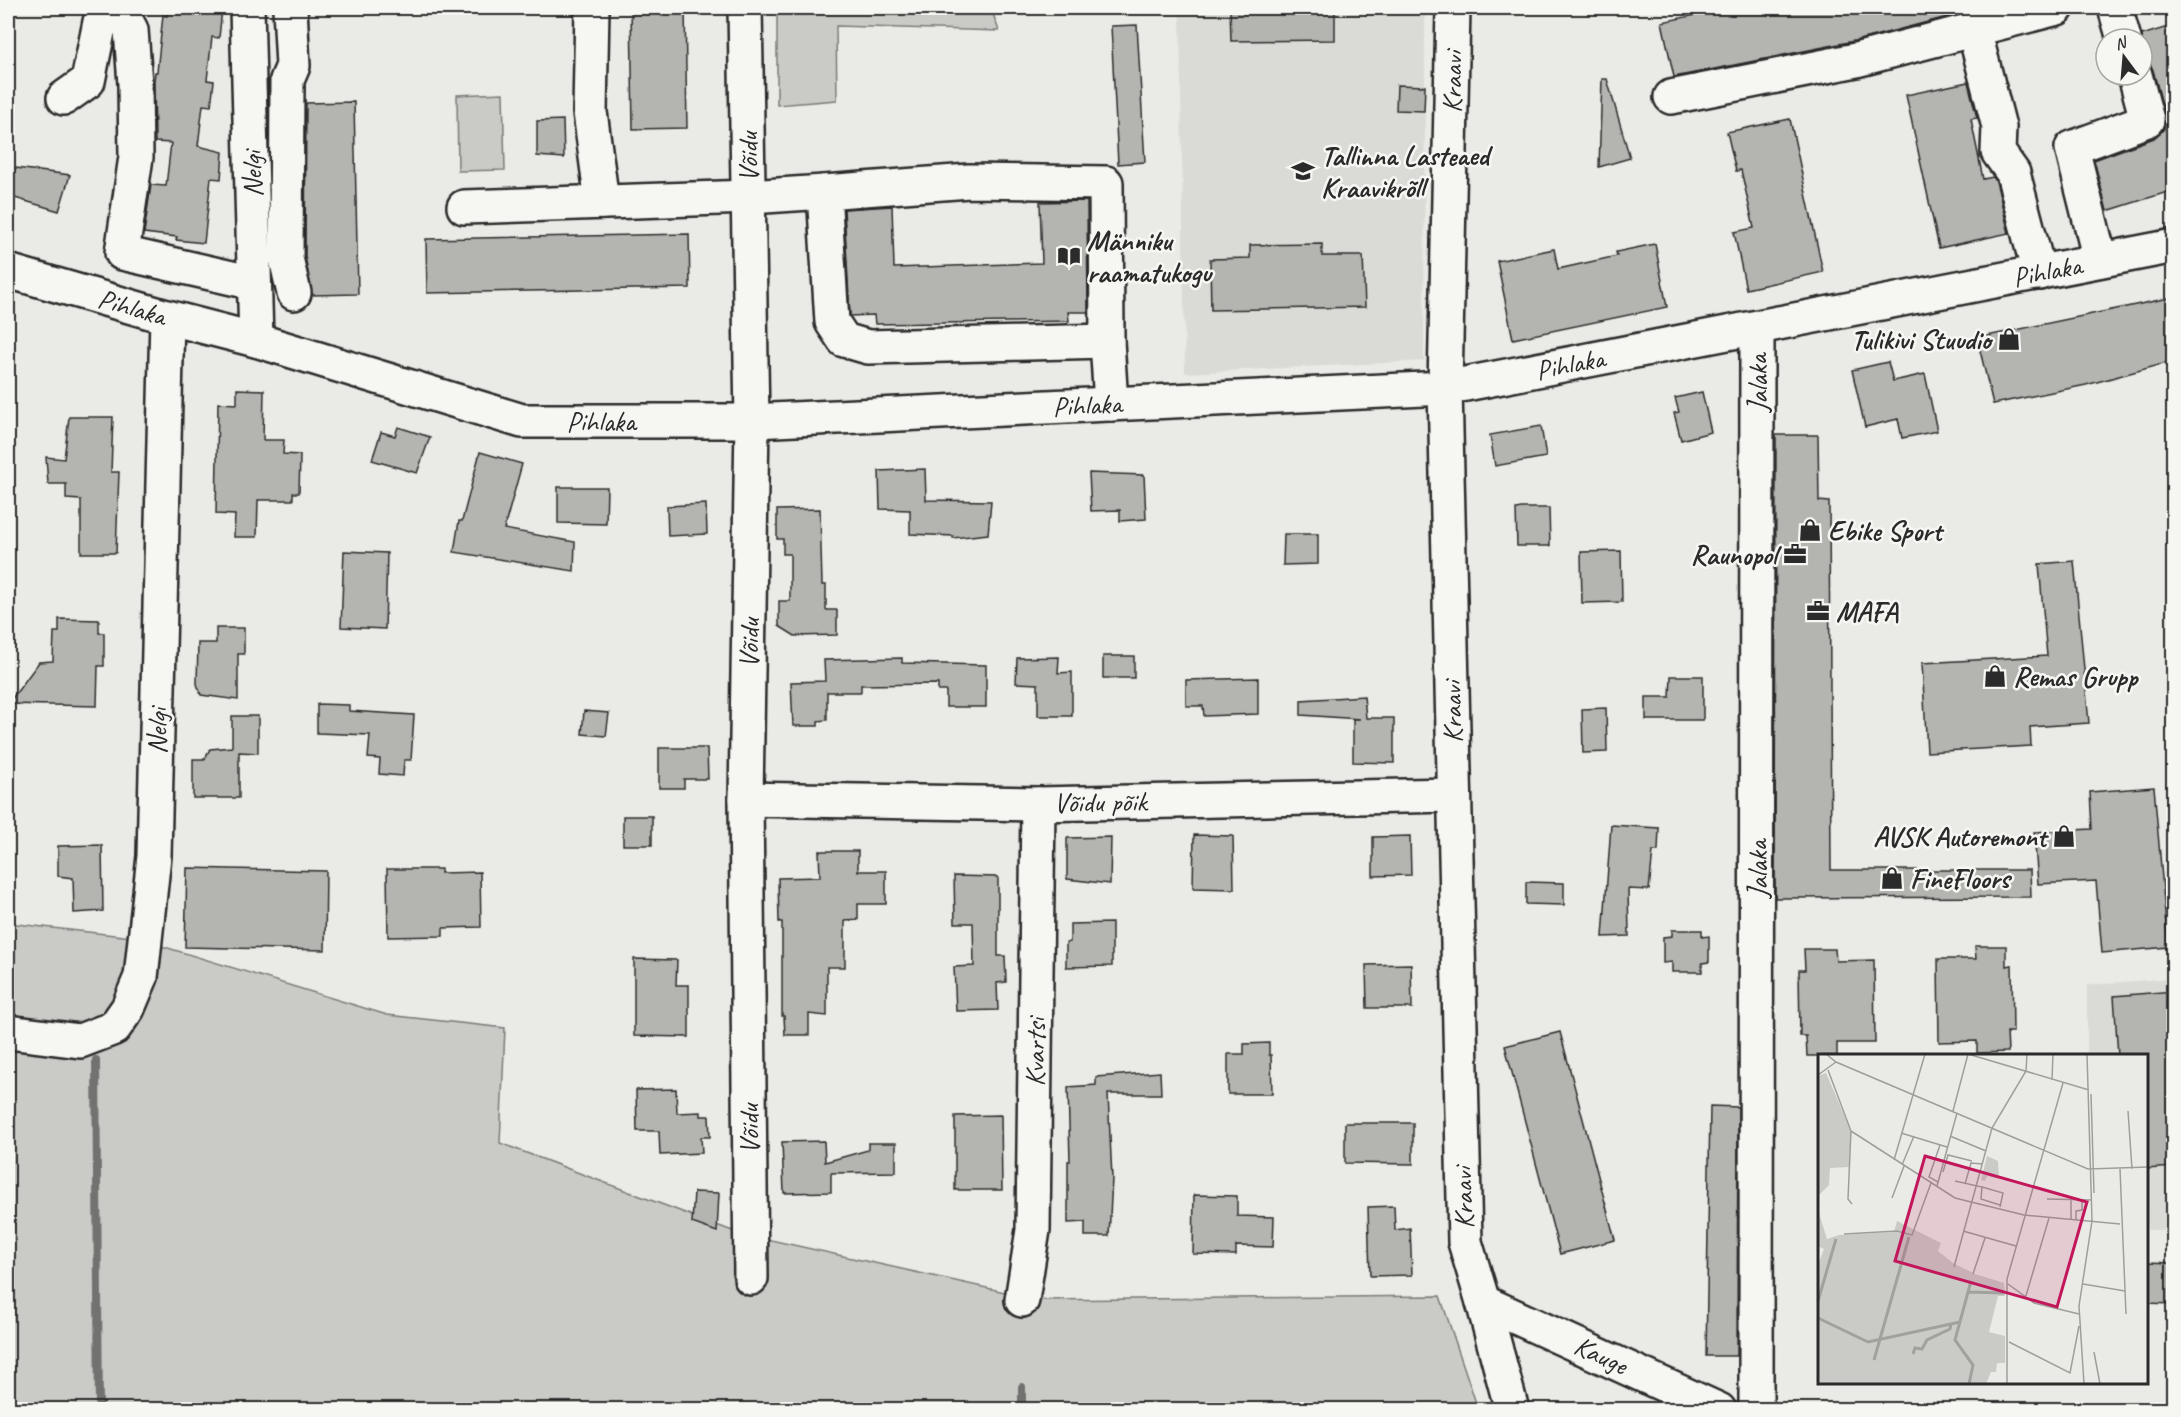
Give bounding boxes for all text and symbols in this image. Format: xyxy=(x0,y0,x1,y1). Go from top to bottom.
north arrow xyxy=(2094,27,2154,87)
text: N xyxy=(2113,32,2131,55)
street label: Kraavi xyxy=(1434,47,1470,113)
street label: Võidu xyxy=(730,130,766,182)
place label: Tallinna Lasteaed Kraavikrõll xyxy=(1321,138,1493,205)
street label: Nelgi xyxy=(234,147,270,197)
school or university icon: Tallinna Lasteaed Kraavikrõll xyxy=(1290,158,1316,184)
place label: Männiku raamatukogu xyxy=(1087,223,1213,290)
library icon: Männiku raamatukogu xyxy=(1056,243,1082,269)
street label: Pihlaka xyxy=(2010,247,2087,295)
street label: Pihlaka xyxy=(94,281,172,334)
place label: Tulikivi Stuudio xyxy=(1851,322,1994,357)
shop icon: Tulikivi Stuudio xyxy=(1996,326,2022,352)
street label: Pihlaka xyxy=(1533,340,1610,388)
street label: Jalaka xyxy=(1740,351,1775,414)
street label: Pihlaka xyxy=(1052,386,1125,424)
street label: Pihlaka xyxy=(566,404,638,439)
place label: Ebike Sport xyxy=(1828,513,1945,548)
shop icon: Ebike Sport xyxy=(1797,517,1823,543)
place label: Raunopol xyxy=(1691,537,1782,572)
office icon: Raunopol xyxy=(1782,541,1808,567)
place label: MAFA xyxy=(1836,594,1899,629)
office icon: MAFA xyxy=(1805,598,1831,624)
street label: Võidu xyxy=(731,616,767,668)
place label: Remas Grupp xyxy=(2013,659,2140,694)
shop icon: Remas Grupp xyxy=(1982,663,2008,689)
street label: Kraavi xyxy=(1434,677,1470,743)
street label: Nelgi xyxy=(139,704,175,754)
street label: Võidu põik xyxy=(1053,784,1150,820)
place label: AVSK Autoremont xyxy=(1873,819,2050,854)
shop icon: AVSK Autoremont xyxy=(2051,823,2077,849)
street label: Jalaka xyxy=(1740,837,1775,900)
place label: FineFloors xyxy=(1910,861,2013,896)
shop icon: FineFloors xyxy=(1879,865,1905,891)
street label: Kvartsi xyxy=(1017,1014,1053,1087)
inset map xyxy=(1818,1054,2148,1384)
street label: Võidu xyxy=(731,1102,767,1154)
street label: Kraavi xyxy=(1444,1163,1482,1230)
street label: Kauge xyxy=(1569,1328,1635,1383)

